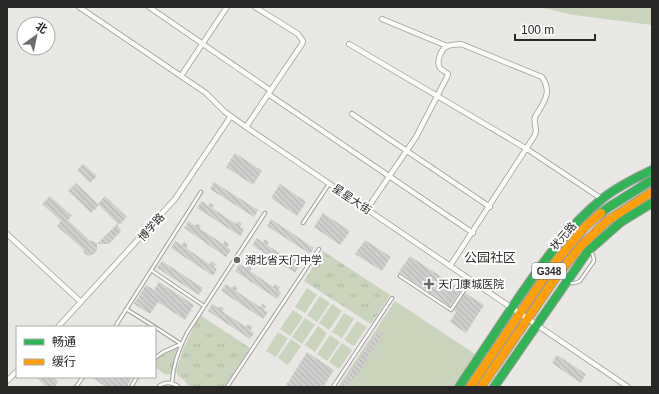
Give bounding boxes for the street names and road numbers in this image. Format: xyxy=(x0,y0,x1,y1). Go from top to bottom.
street label: 星星大街 xyxy=(330,182,374,216)
street label: 博学路 xyxy=(136,211,166,243)
street label: 状元路 xyxy=(548,220,578,252)
road number: G348 xyxy=(532,263,566,279)

